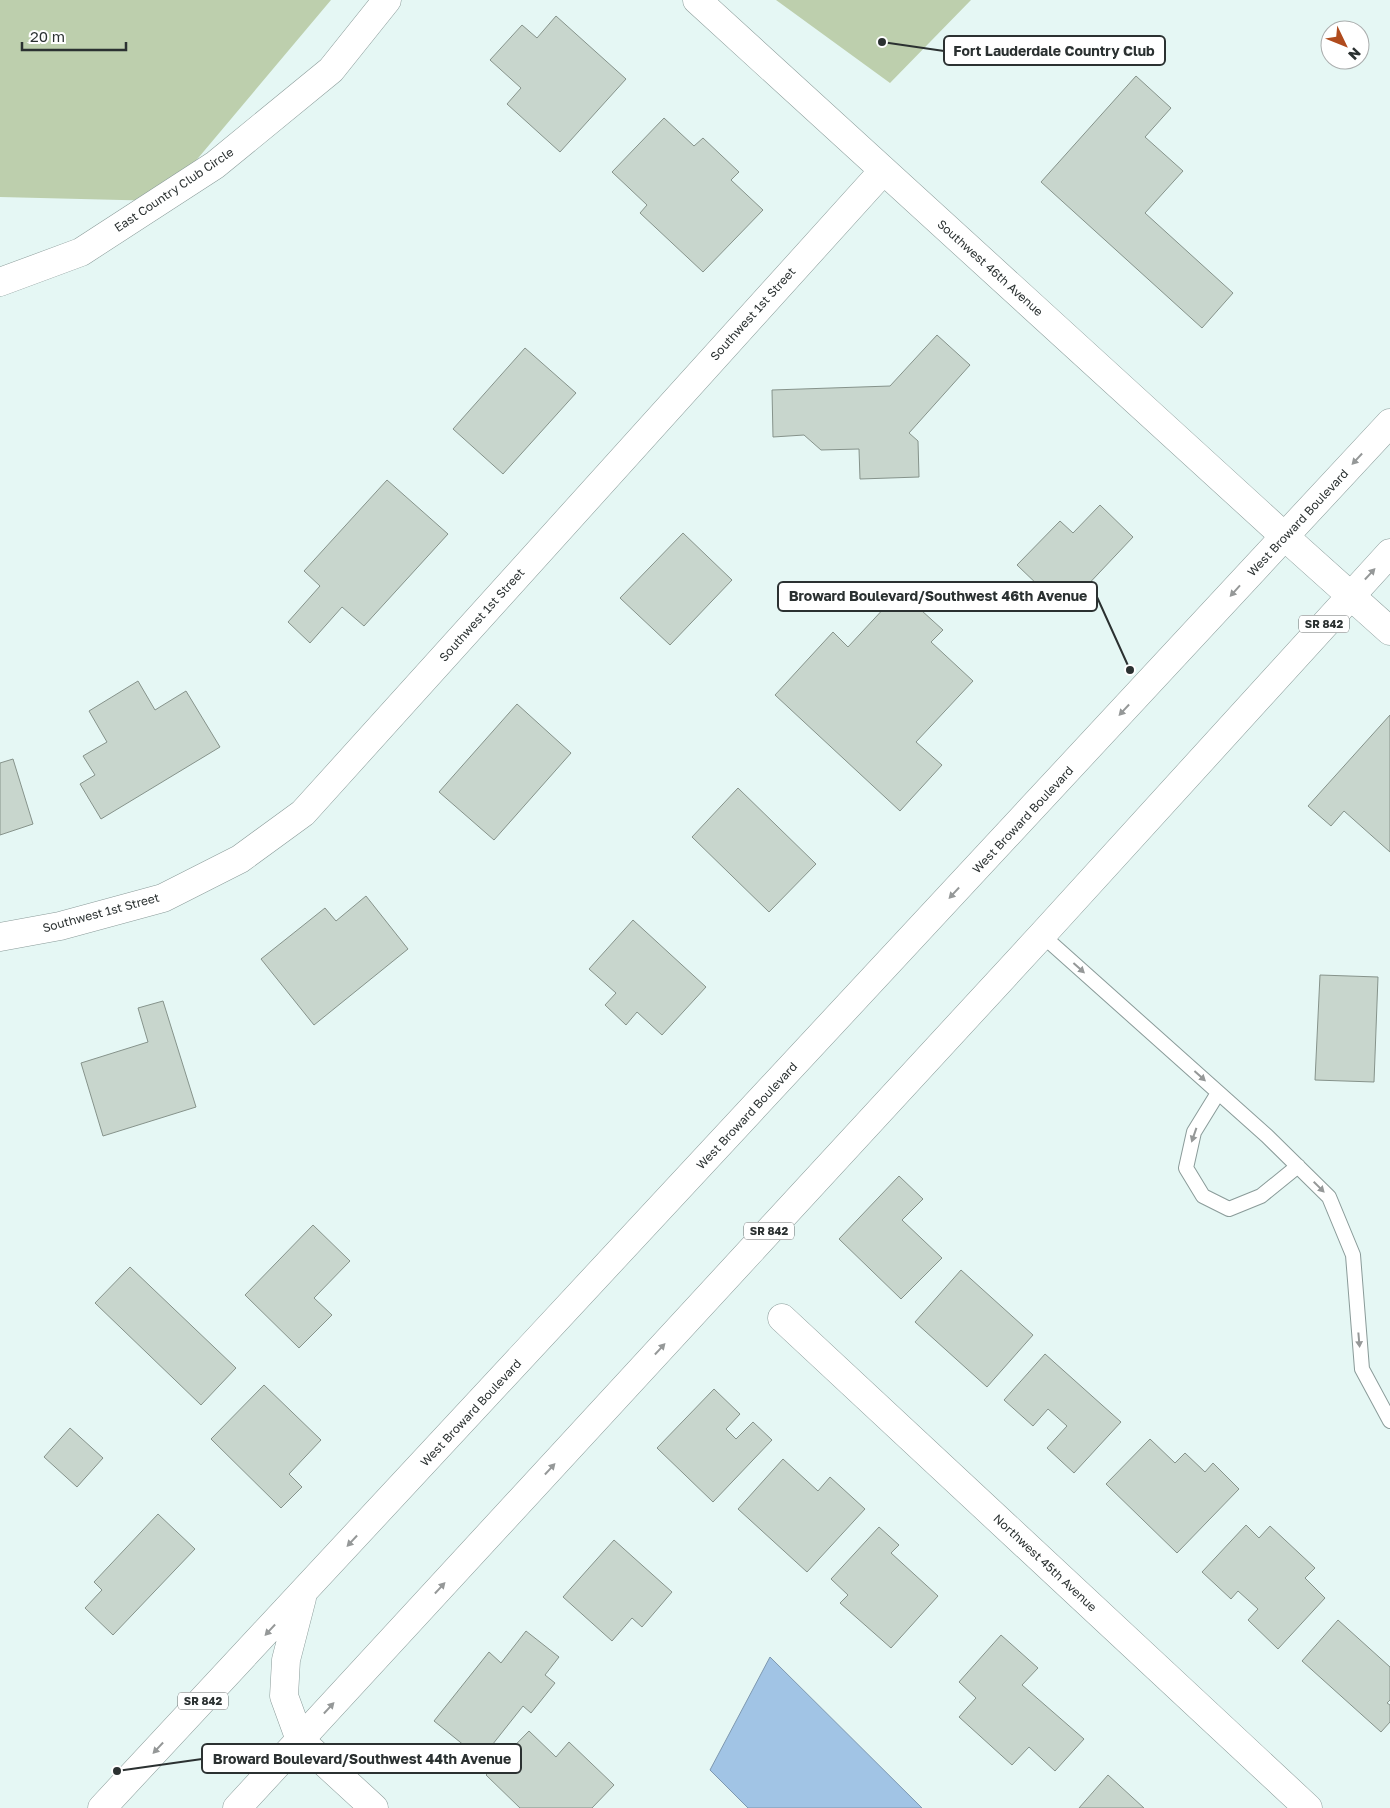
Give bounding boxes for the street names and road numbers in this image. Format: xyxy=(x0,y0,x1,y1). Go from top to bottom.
street label: East Country Club Circle xyxy=(111,144,236,235)
street label: Southwest 46th Avenue xyxy=(934,216,1046,319)
street label: Southwest 1st Street xyxy=(707,264,799,363)
street label: West Broward Boulevard xyxy=(1244,466,1351,579)
street label: Southwest 1st Street xyxy=(436,565,528,664)
road number: SR 842 xyxy=(1299,616,1349,632)
street label: West Broward Boulevard xyxy=(969,763,1076,876)
street label: Southwest 1st Street xyxy=(41,890,161,935)
street label: West Broward Boulevard xyxy=(693,1059,800,1172)
road number: SR 842 xyxy=(744,1222,794,1240)
street label: West Broward Boulevard xyxy=(417,1356,524,1469)
street label: Northwest 45th Avenue xyxy=(991,1511,1100,1614)
road number: SR 842 xyxy=(178,1692,228,1710)

